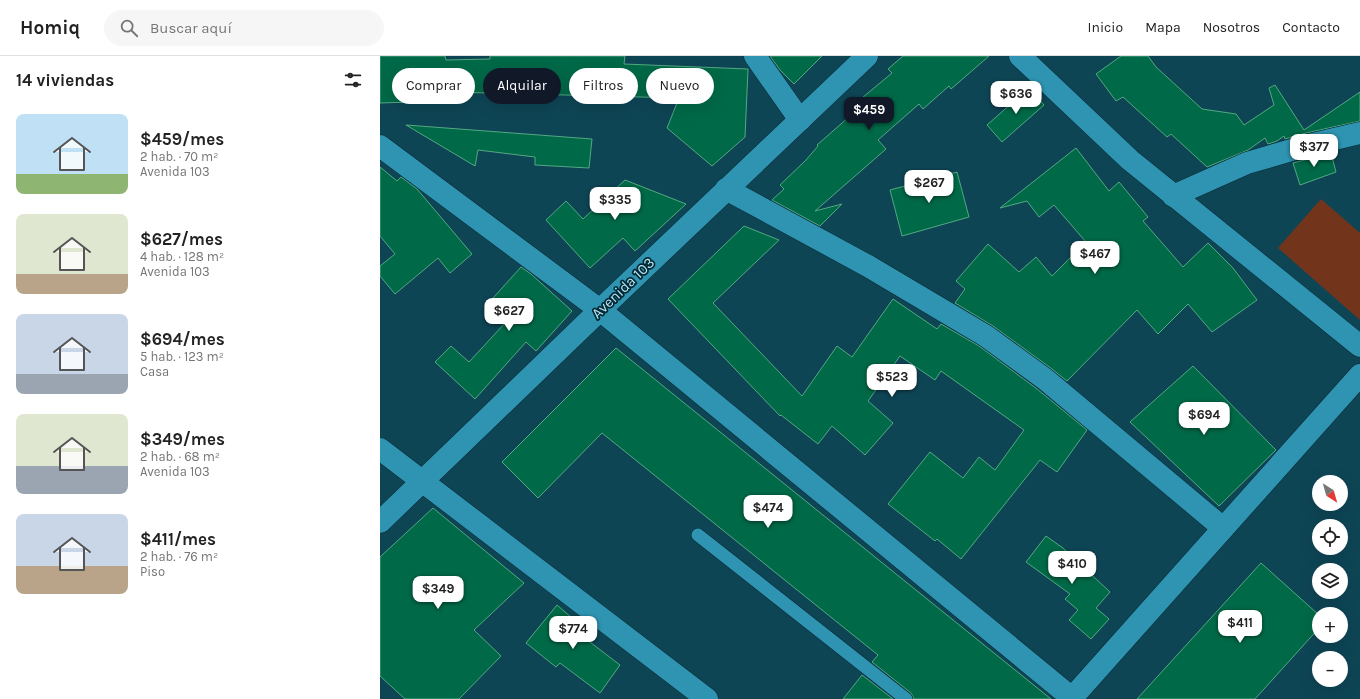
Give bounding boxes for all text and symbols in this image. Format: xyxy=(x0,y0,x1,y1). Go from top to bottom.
search box xyxy=(104,10,384,46)
text: Homiq xyxy=(20,17,80,39)
icon: search xyxy=(118,17,140,39)
text: Buscar aquí xyxy=(150,19,232,37)
text: Inicio xyxy=(1088,19,1123,36)
text: Mapa xyxy=(1145,19,1181,36)
text: Nosotros xyxy=(1203,19,1260,36)
text: Contacto xyxy=(1282,19,1340,36)
chip: Comprar xyxy=(392,68,475,104)
chip: Alquilar xyxy=(483,68,561,104)
chip: Filtros xyxy=(569,68,638,104)
chip: Nuevo xyxy=(646,68,714,104)
icon: filters xyxy=(342,69,364,91)
text: 14 viviendas xyxy=(16,70,114,90)
pin: $636 xyxy=(992,81,1040,115)
text: $636 xyxy=(1000,86,1032,101)
pin: $459 xyxy=(845,97,893,131)
text: $459 xyxy=(853,102,885,117)
text: $459/mes xyxy=(140,129,224,149)
icon: home xyxy=(48,130,96,178)
pin: $377 xyxy=(1290,134,1338,168)
text: $377 xyxy=(1299,139,1329,154)
text: 2 hab. · 70 m² xyxy=(140,149,218,164)
text: Avenida 103 xyxy=(140,164,210,179)
pin: $267 xyxy=(905,170,953,204)
text: $267 xyxy=(913,175,945,190)
pin: $335 xyxy=(591,187,639,221)
text: $335 xyxy=(599,192,631,207)
text: $627/mes xyxy=(140,229,223,249)
icon: home xyxy=(48,230,96,278)
pin: $467 xyxy=(1071,241,1119,275)
text: $467 xyxy=(1079,246,1111,261)
text: 4 hab. · 128 m² xyxy=(140,249,224,264)
street label: Avenida 103 xyxy=(588,254,658,322)
text: Avenida 103 xyxy=(140,264,210,279)
pin: $627 xyxy=(485,298,533,332)
text: $627 xyxy=(493,303,525,318)
text: $694/mes xyxy=(140,329,225,349)
icon: home xyxy=(48,330,96,378)
text: 5 hab. · 123 m² xyxy=(140,349,224,364)
text: Casa xyxy=(140,364,169,379)
pin: $523 xyxy=(868,364,916,398)
text: $523 xyxy=(876,369,908,384)
pin: $694 xyxy=(1180,402,1228,436)
text: $694 xyxy=(1188,407,1220,422)
text: $349/mes xyxy=(140,429,225,449)
icon: home xyxy=(48,430,96,478)
text: 2 hab. · 68 m² xyxy=(140,449,220,464)
text: Avenida 103 xyxy=(140,464,210,479)
north arrow xyxy=(1312,475,1348,511)
map controls xyxy=(1312,475,1348,687)
pin: $474 xyxy=(744,495,792,529)
text: $474 xyxy=(753,500,783,515)
button: locate xyxy=(1312,519,1348,555)
text: $411/mes xyxy=(140,529,216,549)
icon: home xyxy=(48,530,96,578)
text: 2 hab. · 76 m² xyxy=(140,549,218,564)
pin: $410 xyxy=(1048,551,1096,585)
text: $410 xyxy=(1057,556,1087,571)
button: layers xyxy=(1312,563,1348,599)
text: Piso xyxy=(140,564,165,579)
pin: $349 xyxy=(414,576,462,610)
text: $349 xyxy=(422,581,454,596)
button: + xyxy=(1312,607,1348,643)
pin: $411 xyxy=(1216,610,1264,644)
text: $411 xyxy=(1227,615,1253,630)
pin: $774 xyxy=(549,616,597,650)
text: $774 xyxy=(558,621,588,636)
button: − xyxy=(1312,651,1348,687)

